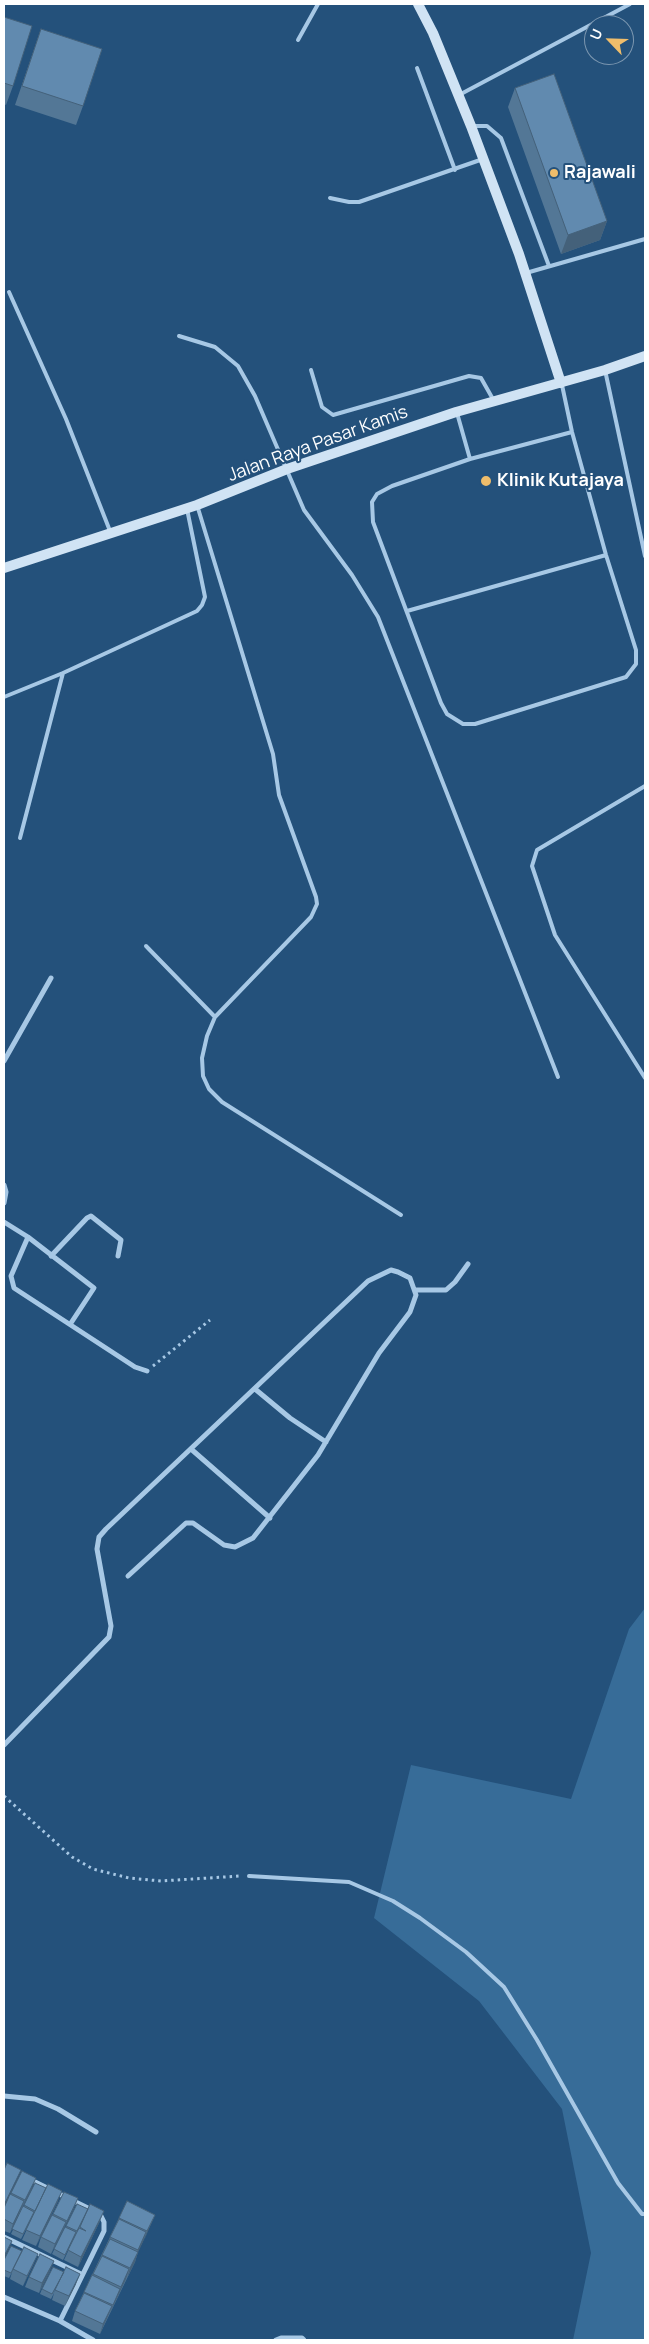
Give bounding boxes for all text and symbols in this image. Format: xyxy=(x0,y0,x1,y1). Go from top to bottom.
north arrow xyxy=(584,15,634,65)
text: U xyxy=(585,26,606,43)
place label: Rajawali xyxy=(564,162,636,184)
marker: Rajawali xyxy=(548,167,560,179)
street label: Jalan Raya Pasar Kamis xyxy=(225,401,411,487)
place label: Klinik Kutajaya xyxy=(497,470,624,492)
marker: Klinik Kutajaya xyxy=(479,474,493,488)

